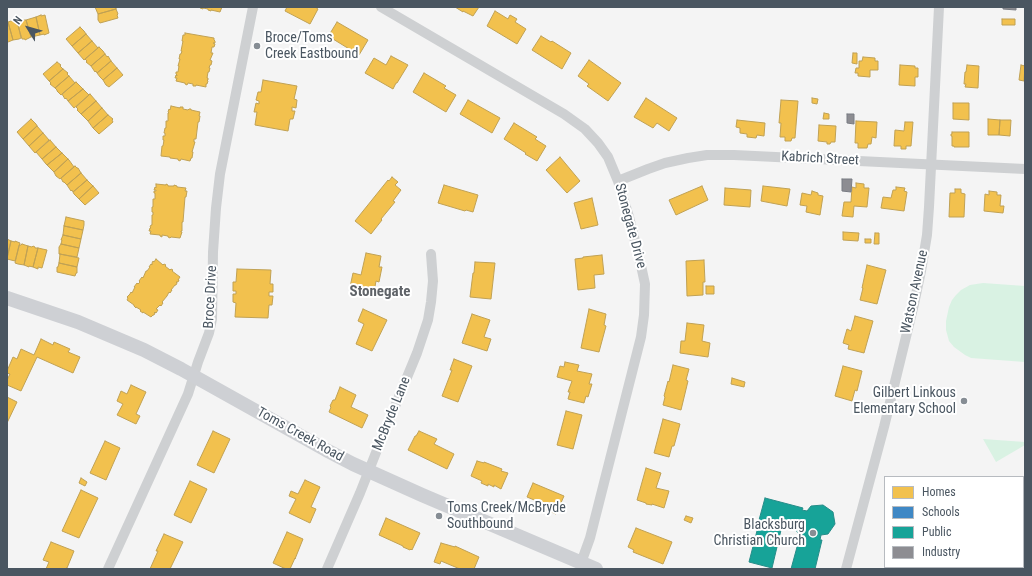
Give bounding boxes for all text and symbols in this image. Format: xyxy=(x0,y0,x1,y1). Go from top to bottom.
north arrow xyxy=(8,8,48,48)
text: N xyxy=(11,14,25,27)
place label: Broce/Toms Creek Eastbound xyxy=(265,30,358,62)
marker: Broce/Toms Creek Eastbound xyxy=(252,41,262,51)
street label: Kabrich Street xyxy=(781,149,859,169)
street label: Stonegate Drive xyxy=(611,182,649,270)
street label: Watson Avenue xyxy=(898,249,932,335)
street label: Broce Drive xyxy=(201,265,221,329)
district label: Stonegate xyxy=(350,283,410,301)
street label: McBryde Lane xyxy=(370,375,414,453)
place label: Gilbert Linkous Elementary School xyxy=(853,385,956,418)
marker: Gilbert Linkous Elementary School xyxy=(959,396,969,406)
street label: Toms Creek Road xyxy=(254,404,346,466)
legend xyxy=(884,476,1024,568)
text: Homes xyxy=(922,485,956,499)
place label: Toms Creek/McBryde Southbound xyxy=(447,500,566,532)
text: Schools xyxy=(922,505,960,519)
marker: Toms Creek/McBryde Southbound xyxy=(434,511,444,521)
place label: Blacksburg Christian Church xyxy=(714,517,805,550)
text: Public xyxy=(922,525,951,539)
marker: Blacksburg Christian Church xyxy=(808,528,818,538)
text: Industry xyxy=(922,545,960,559)

